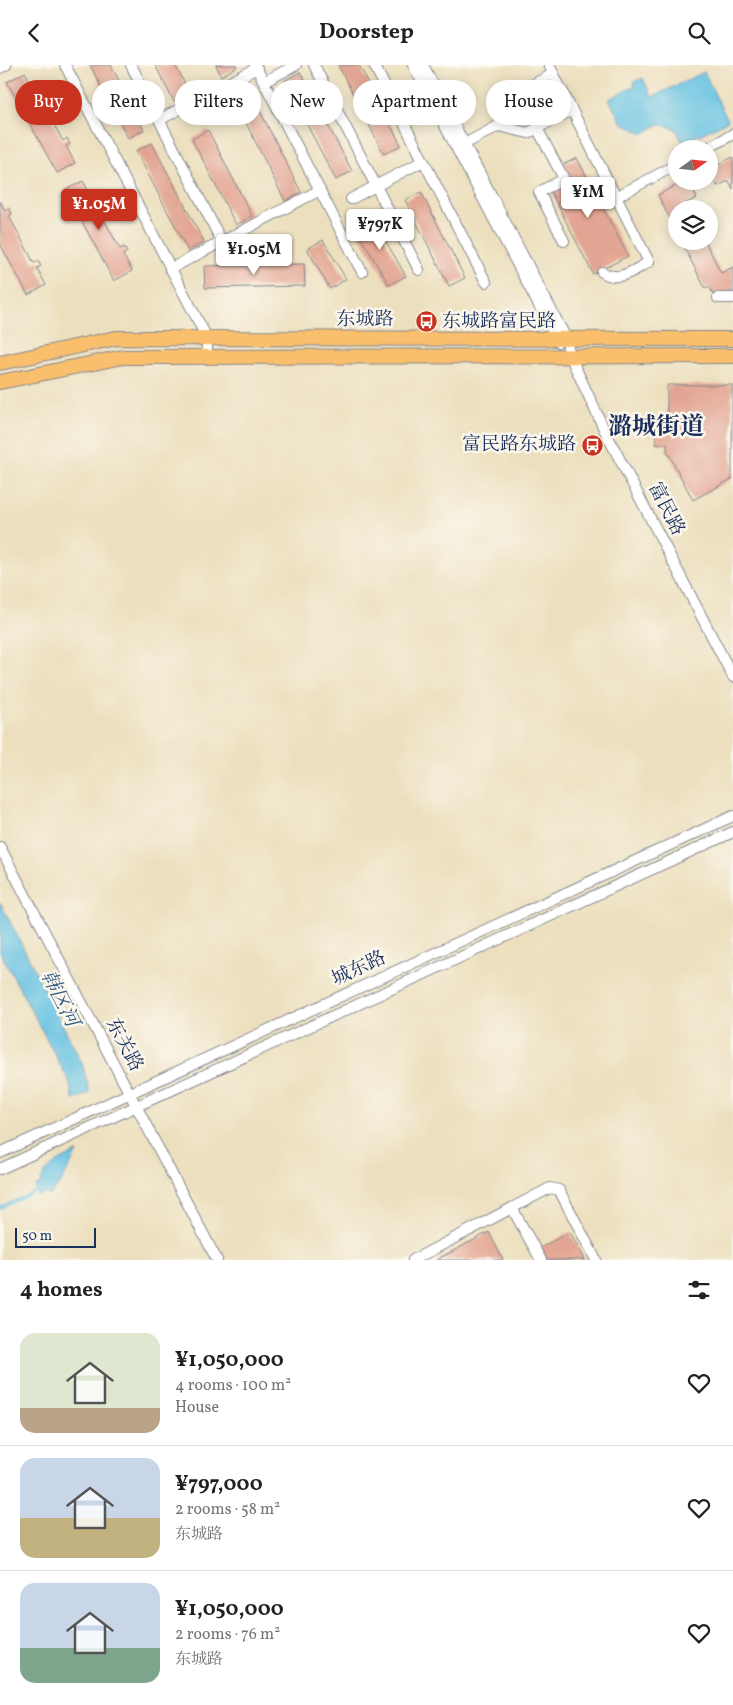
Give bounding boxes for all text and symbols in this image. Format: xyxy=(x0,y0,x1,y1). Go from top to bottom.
text: Doorstep xyxy=(319,17,414,48)
icon: back xyxy=(20,19,48,47)
icon: search xyxy=(685,19,713,47)
chip: Buy xyxy=(15,80,82,125)
chip: Rent xyxy=(92,80,165,125)
chip: Filters xyxy=(175,80,261,125)
chip: New xyxy=(271,80,343,125)
chip: Apartment xyxy=(353,80,476,125)
chip: House xyxy=(486,80,571,125)
north arrow xyxy=(668,140,718,190)
map controls xyxy=(668,140,718,250)
pin: ¥1M xyxy=(564,177,612,219)
text: ¥1M xyxy=(572,182,604,204)
pin: ¥1.05M xyxy=(58,189,140,231)
text: ¥1.05M xyxy=(72,194,126,216)
button: layers xyxy=(668,200,718,250)
pin: ¥797K xyxy=(345,209,415,251)
text: ¥797K xyxy=(357,214,403,236)
pin: ¥1.05M xyxy=(213,233,295,276)
text: ¥1.05M xyxy=(227,239,281,261)
street label: 东城路 xyxy=(336,307,394,333)
place label: 东城路富民路 xyxy=(442,309,556,335)
bus stop icon: 东城路富民路 xyxy=(414,310,438,334)
district label: 潞城街道 xyxy=(608,411,704,445)
place label: 富民路东城路 xyxy=(462,432,576,458)
bus stop icon: 富民路东城路 xyxy=(580,433,604,457)
street label: 富民路 xyxy=(641,478,691,540)
street label: 城东路 xyxy=(328,945,390,993)
water label: 韩区河 xyxy=(33,966,86,1035)
street label: 东关路 xyxy=(99,1014,149,1076)
scale bar xyxy=(15,1225,96,1248)
text: 50 m xyxy=(22,1227,52,1246)
text: 4 homes xyxy=(20,1276,103,1305)
icon: filters xyxy=(685,1276,713,1304)
text: ¥1,050,000 xyxy=(175,1346,284,1375)
icon: home xyxy=(60,1353,120,1413)
icon: heart xyxy=(685,1369,713,1397)
text: 4 rooms · 100 m² xyxy=(175,1375,291,1397)
text: House xyxy=(175,1397,219,1419)
text: ¥797,000 xyxy=(175,1470,263,1499)
icon: home xyxy=(60,1478,120,1538)
icon: heart xyxy=(685,1494,713,1522)
text: 2 rooms · 58 m² xyxy=(175,1499,280,1521)
text: 东城路 xyxy=(175,1524,223,1546)
text: ¥1,050,000 xyxy=(175,1595,284,1624)
icon: home xyxy=(60,1603,120,1663)
icon: heart xyxy=(685,1619,713,1647)
text: 2 rooms · 76 m² xyxy=(175,1624,280,1646)
text: 东城路 xyxy=(175,1649,223,1671)

